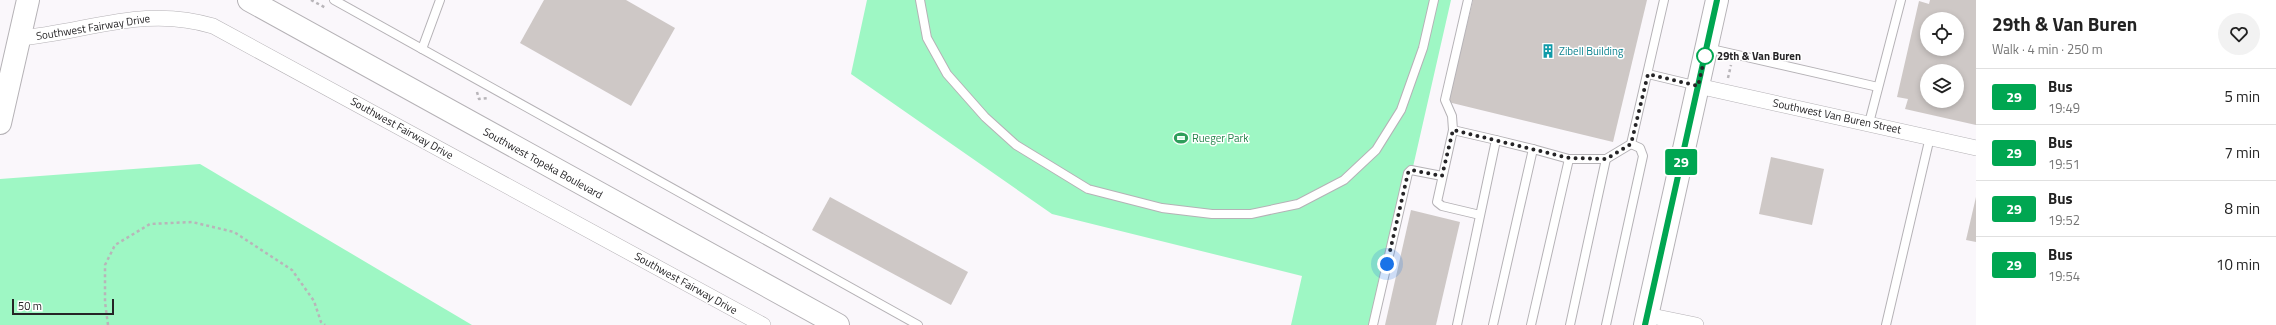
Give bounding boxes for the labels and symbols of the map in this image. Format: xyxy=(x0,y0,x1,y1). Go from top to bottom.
street label: Southwest Fairway Drive xyxy=(35,10,152,44)
building icon: Zibell Building xyxy=(1540,43,1556,59)
place label: Zibell Building xyxy=(1559,43,1624,59)
marker: 29th & Van Buren xyxy=(1696,47,1714,65)
place label: 29th & Van Buren xyxy=(1717,48,1801,64)
street label: Southwest Fairway Drive xyxy=(348,93,457,163)
street label: Southwest Van Buren Street xyxy=(1771,95,1903,137)
street label: Southwest Topeka Boulevard xyxy=(480,123,606,203)
sports icon: Rueger Park xyxy=(1173,130,1189,146)
place label: Rueger Park xyxy=(1192,130,1249,146)
line badge: 29 xyxy=(1663,149,1699,175)
street label: Southwest Fairway Drive xyxy=(632,248,741,318)
your location xyxy=(1377,254,1397,274)
scale bar xyxy=(12,297,114,316)

